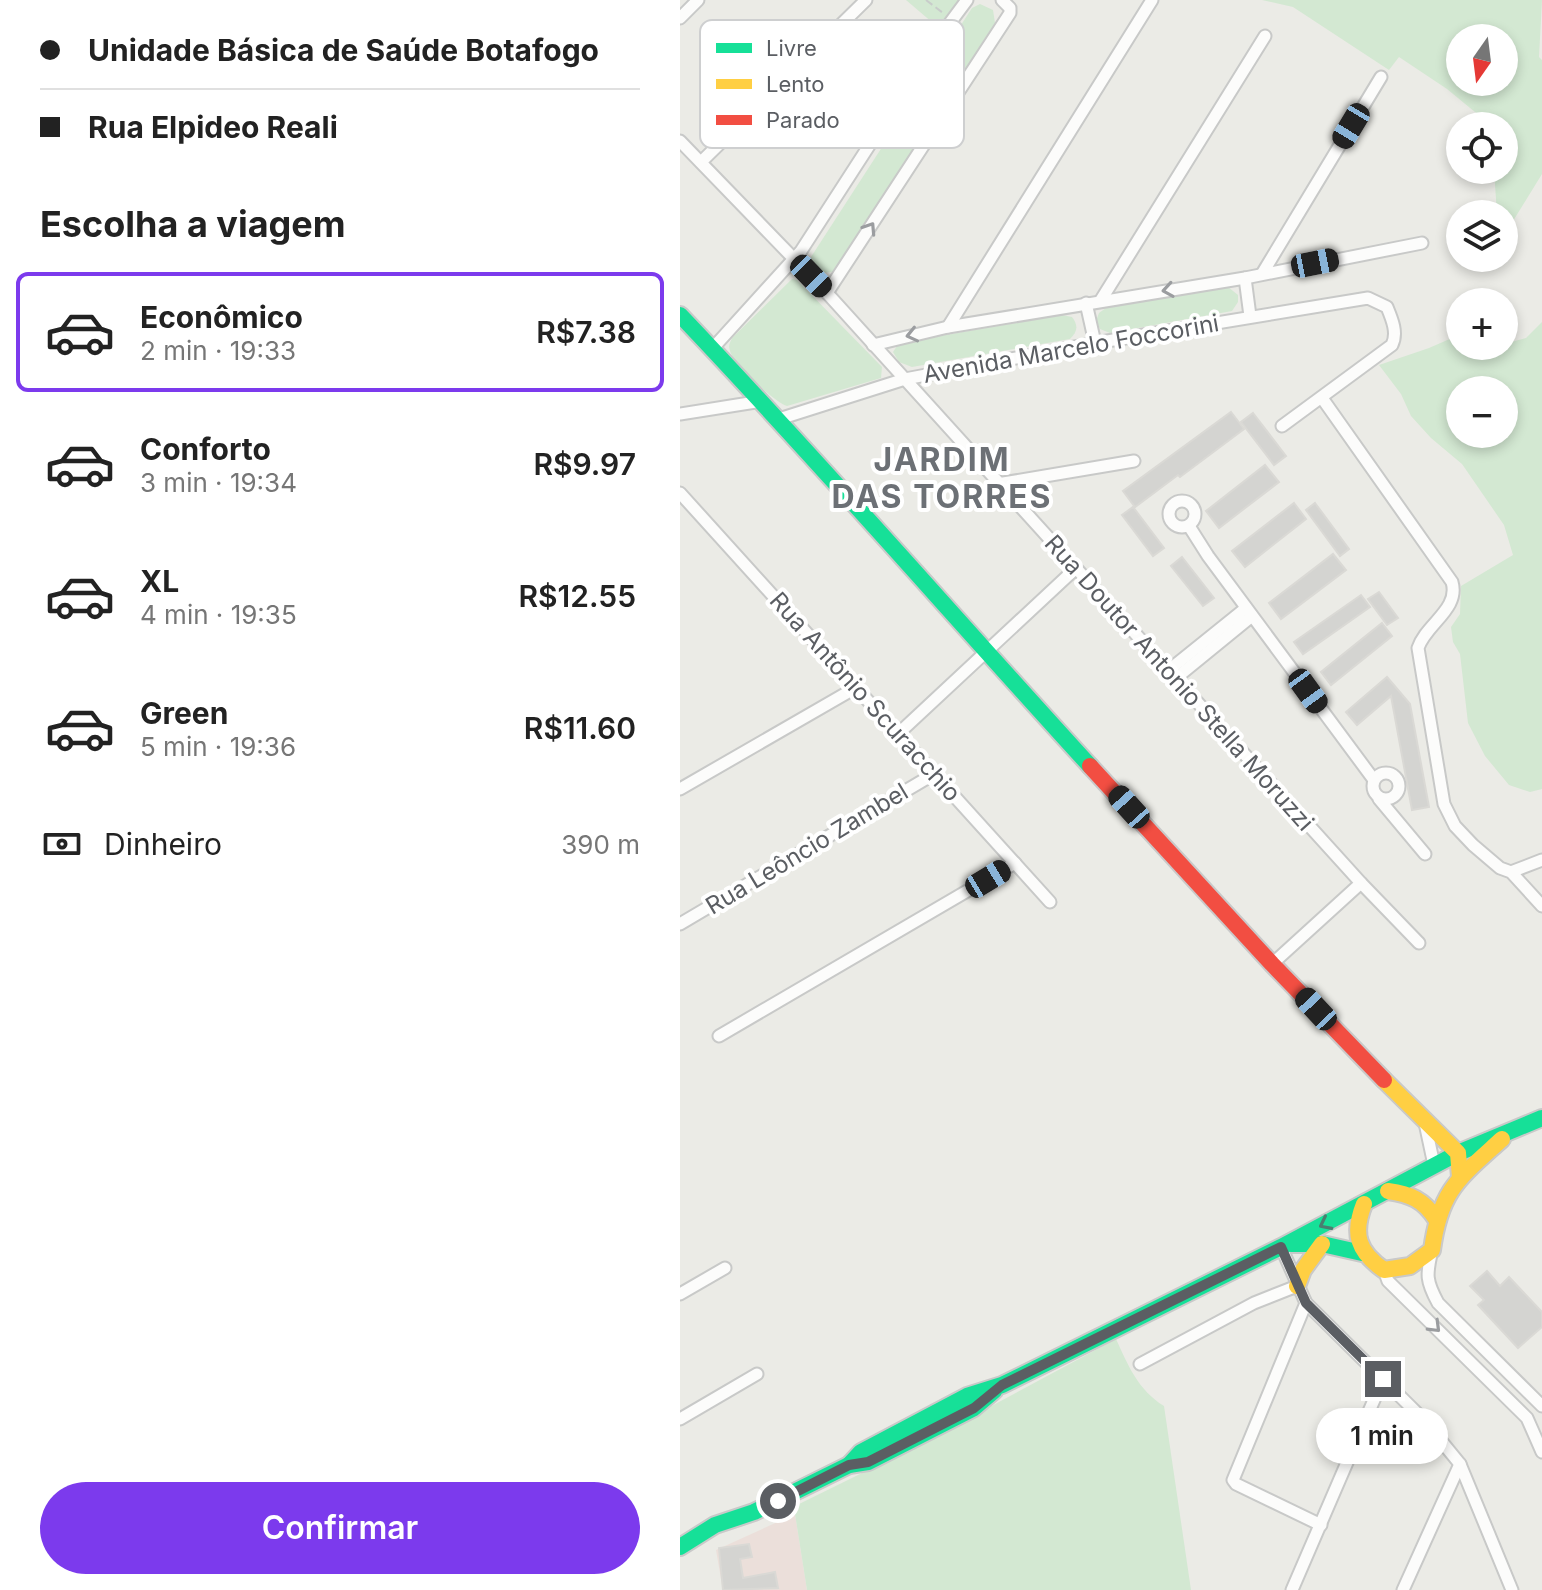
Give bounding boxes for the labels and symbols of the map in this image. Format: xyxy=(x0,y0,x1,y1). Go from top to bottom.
legend xyxy=(700,20,964,148)
north arrow xyxy=(1446,24,1518,96)
text: Livre xyxy=(766,35,817,61)
text: Lento xyxy=(766,71,824,97)
car xyxy=(1328,99,1374,153)
text: Parado xyxy=(766,107,840,133)
one-way arrow xyxy=(860,222,875,236)
car xyxy=(1289,247,1341,279)
car xyxy=(786,250,836,302)
one-way arrow xyxy=(1161,281,1175,298)
street label: Avenida Marcelo Foccorini xyxy=(921,308,1221,389)
one-way arrow xyxy=(906,326,919,343)
district label: JARDIM DAS TORRES xyxy=(831,440,1053,516)
street label: Rua Doutor Antonio Stella Moruzzi xyxy=(1039,529,1320,837)
street label: Rua Antônio Scuracchio xyxy=(764,586,967,807)
car xyxy=(1284,665,1332,717)
street label: Rua Leôncio Zambel xyxy=(700,777,913,920)
car xyxy=(1104,781,1154,833)
car xyxy=(961,856,1015,902)
car xyxy=(1291,983,1341,1035)
one-way arrow xyxy=(1319,1214,1333,1229)
one-way arrow xyxy=(1426,1318,1440,1332)
route end xyxy=(1365,1361,1401,1397)
callout: 1 min xyxy=(1317,1407,1449,1463)
route start xyxy=(760,1483,796,1519)

